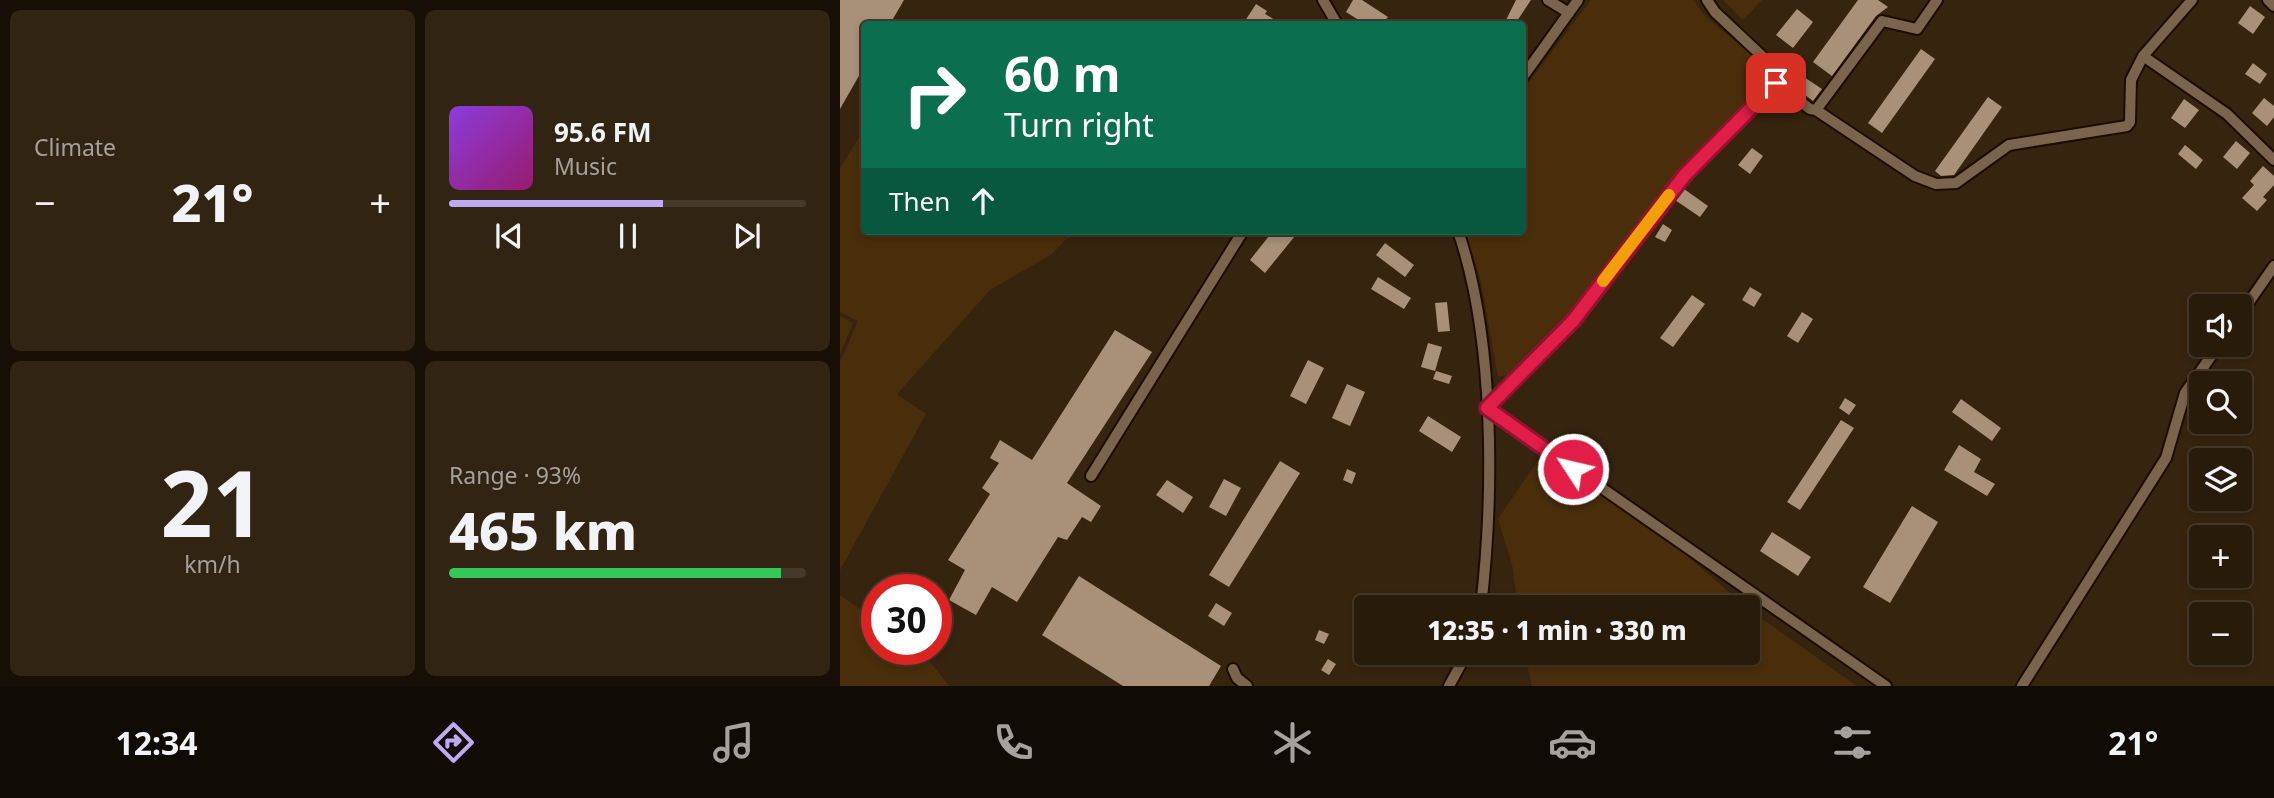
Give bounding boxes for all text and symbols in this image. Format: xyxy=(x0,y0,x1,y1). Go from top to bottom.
text: 60 m xyxy=(1004,40,1121,106)
icon: right xyxy=(889,49,980,140)
pin xyxy=(1746,53,1806,113)
icon: arrive xyxy=(1757,64,1795,102)
text: Turn right xyxy=(1004,103,1154,146)
text: 95.6 FM xyxy=(554,114,651,150)
text: Climate xyxy=(34,131,116,163)
text: Music xyxy=(554,150,617,182)
text: 21° xyxy=(171,166,254,237)
text: − xyxy=(34,176,56,228)
text: + xyxy=(369,176,391,228)
icon: ahead xyxy=(964,182,1002,220)
text: Then xyxy=(889,183,950,219)
icon: previous xyxy=(490,217,528,255)
icon: pause xyxy=(609,217,647,255)
icon: next xyxy=(728,217,766,255)
map controls xyxy=(2189,294,2252,665)
button: sound xyxy=(2189,294,2252,357)
button: search xyxy=(2189,371,2252,434)
position arrow xyxy=(1536,432,1610,506)
text: 21 xyxy=(160,440,265,564)
button: layers xyxy=(2189,448,2252,511)
text: Range · 93% xyxy=(449,459,581,491)
text: 465 km xyxy=(449,494,637,565)
button: + xyxy=(2189,525,2252,588)
text: km/h xyxy=(184,548,241,580)
speed limit sign: 30 xyxy=(861,574,952,665)
button: − xyxy=(2189,602,2252,665)
text: 12:35 · 1 min · 330 m xyxy=(1427,612,1687,648)
icon: directions xyxy=(429,718,478,767)
icon: music xyxy=(709,718,758,767)
icon: phone xyxy=(989,718,1038,767)
icon: climate xyxy=(1268,718,1317,767)
icon: car xyxy=(1548,718,1597,767)
icon: filters xyxy=(1828,718,1877,767)
text: 12:34 xyxy=(115,721,198,764)
text: 21° xyxy=(2108,721,2158,764)

